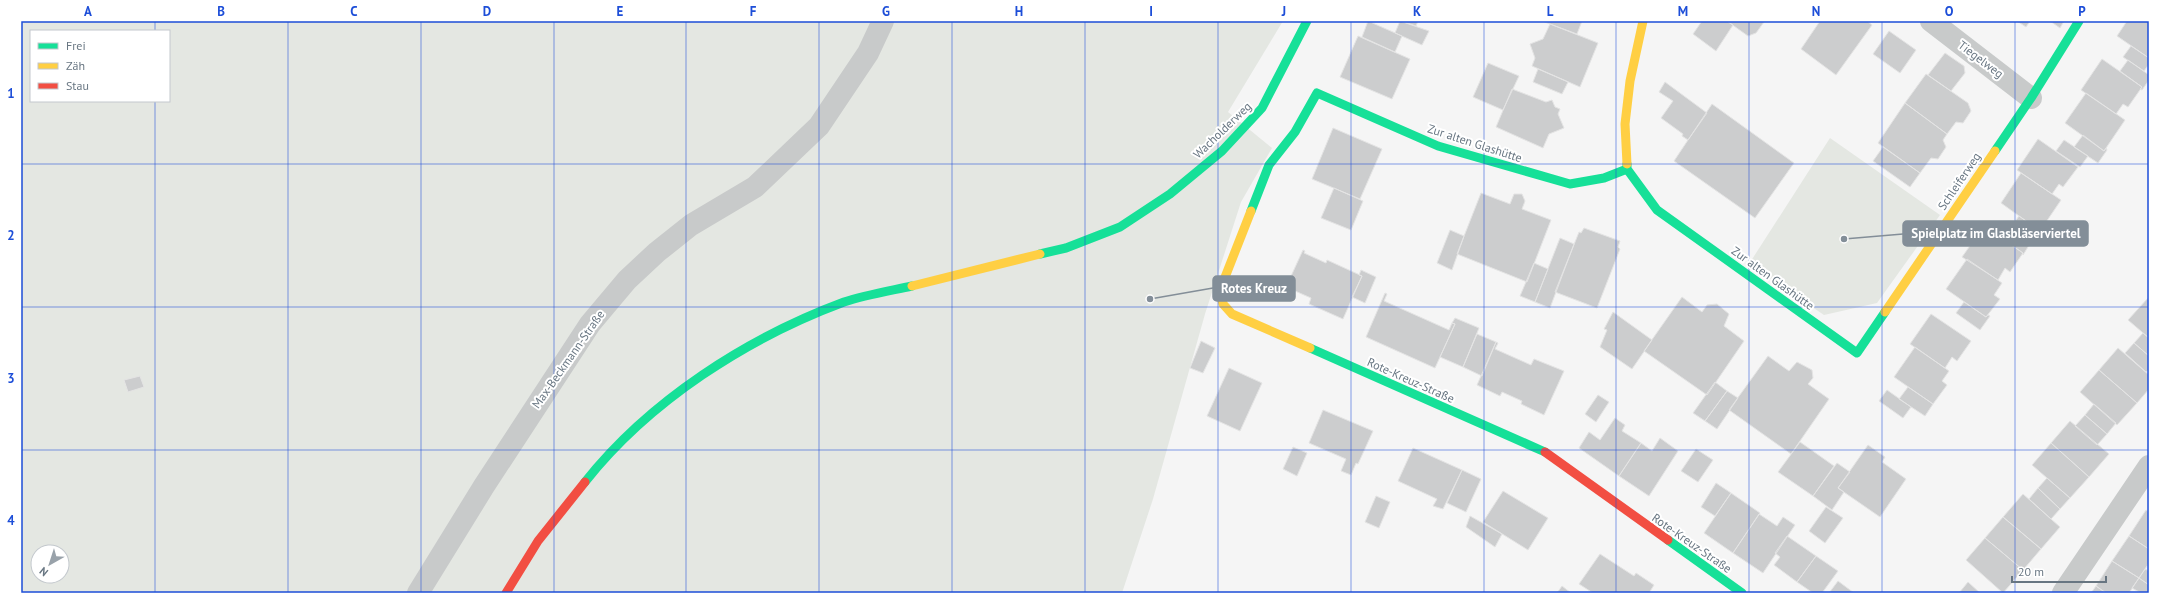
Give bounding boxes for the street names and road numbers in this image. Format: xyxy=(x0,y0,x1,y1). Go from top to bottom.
street label: Tiegelweg xyxy=(1955,37,2007,81)
street label: Wacholderweg xyxy=(1190,99,1254,161)
street label: Zur alten Glashütte xyxy=(1426,121,1524,165)
street label: Schleiferweg xyxy=(1934,149,1984,213)
street label: Zur alten Glashütte xyxy=(1729,243,1817,313)
street label: Max-Beckmann-Straße xyxy=(528,307,608,411)
street label: Rote-Kreuz-Straße xyxy=(1365,354,1457,406)
street label: Rote-Kreuz-Straße xyxy=(1649,510,1735,576)

